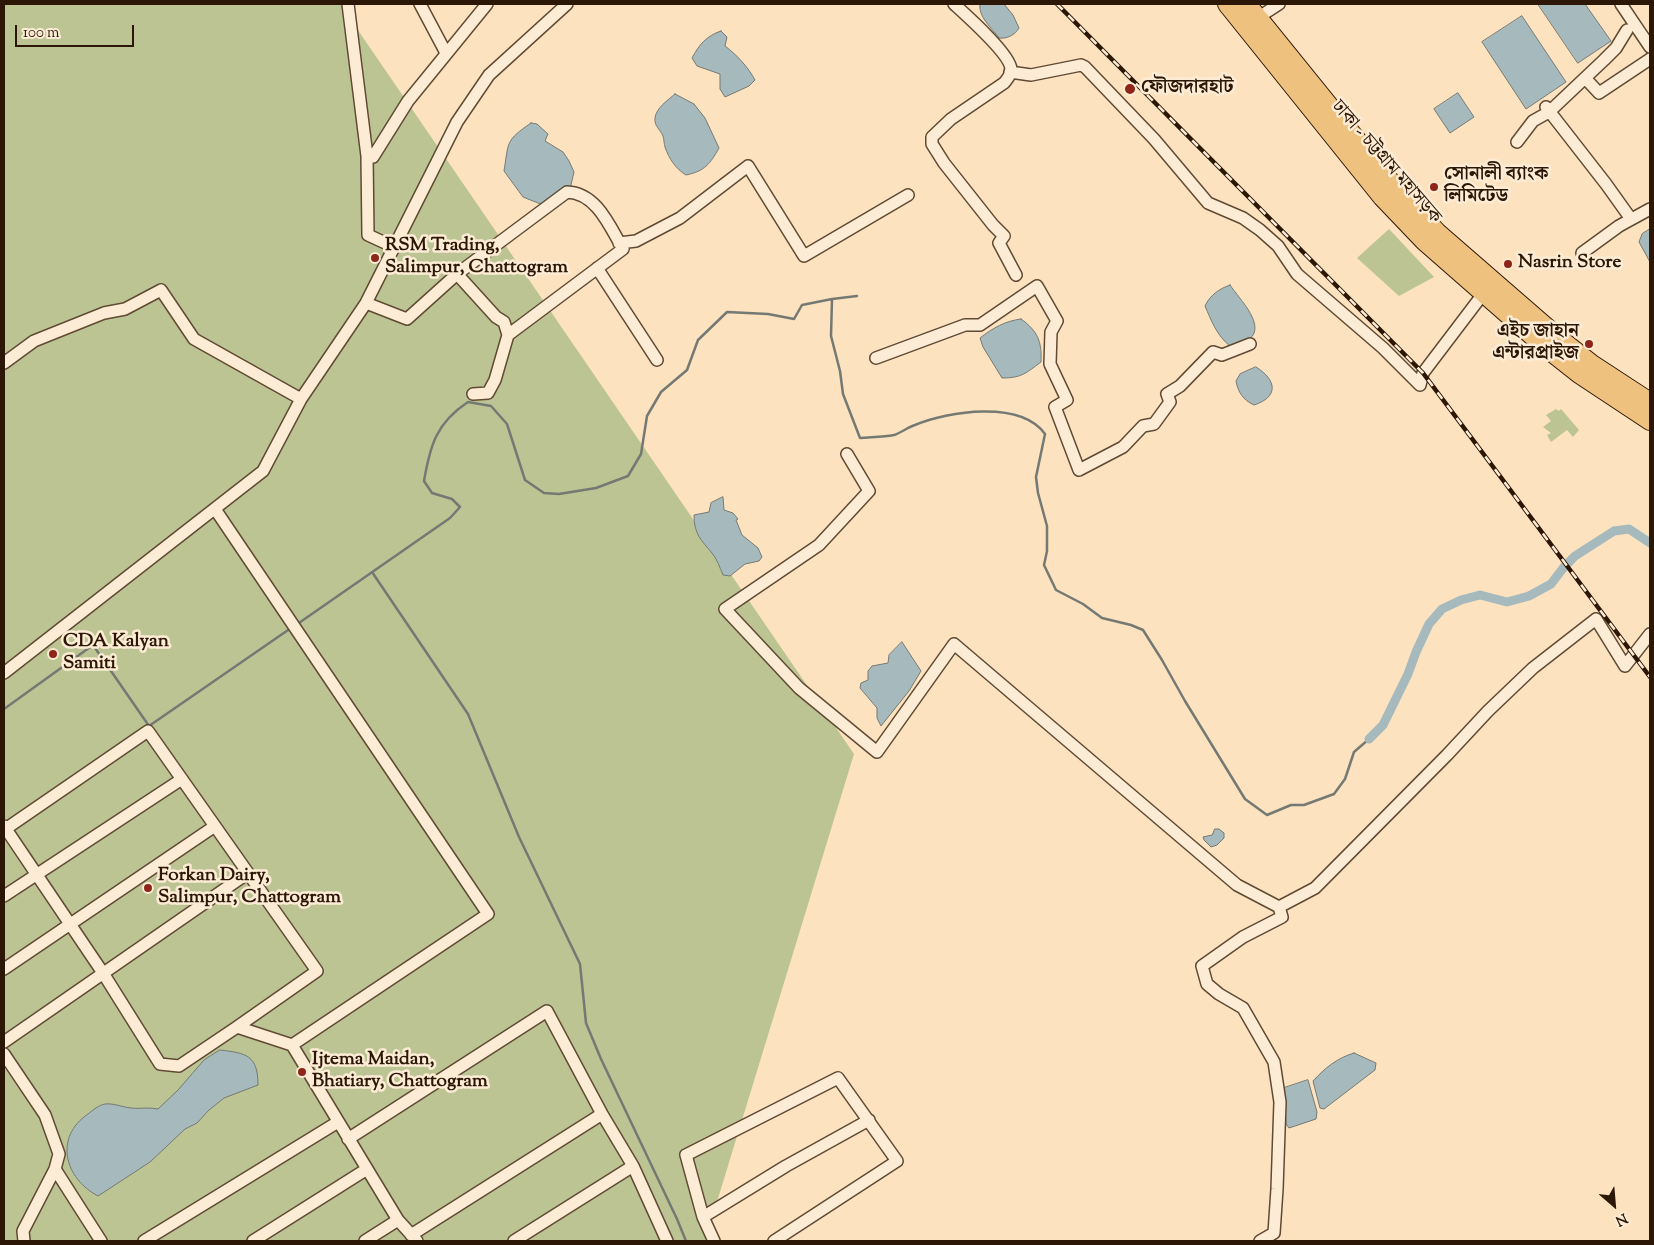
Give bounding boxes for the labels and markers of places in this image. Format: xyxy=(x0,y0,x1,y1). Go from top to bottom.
place label: ফৌজদারহাট xyxy=(1141,78,1234,100)
marker: ফৌজদারহাট xyxy=(1123,82,1137,96)
place label: সোনালী ব্যাংক লিমিটেড xyxy=(1444,165,1548,209)
marker: সোনালী ব্যাংক লিমিটেড xyxy=(1428,181,1440,193)
place label: RSM Trading, Salimpur, Chattogram xyxy=(385,236,568,280)
marker: RSM Trading, Salimpur, Chattogram xyxy=(369,252,381,264)
place label: Nasrin Store xyxy=(1518,253,1621,275)
marker: Nasrin Store xyxy=(1502,258,1514,270)
place label: এইচ জাহান এন্টারপ্রাইজ xyxy=(1492,322,1579,366)
marker: এইচ জাহান এন্টারপ্রাইজ xyxy=(1583,338,1595,350)
place label: CDA Kalyan Samiti xyxy=(63,632,169,676)
marker: CDA Kalyan Samiti xyxy=(47,648,59,660)
place label: Forkan Dairy, Salimpur, Chattogram xyxy=(158,866,341,910)
marker: Forkan Dairy, Salimpur, Chattogram xyxy=(142,882,154,894)
place label: Ijtema Maidan, Bhatiary, Chattogram xyxy=(312,1050,488,1094)
marker: Ijtema Maidan, Bhatiary, Chattogram xyxy=(296,1066,308,1078)

